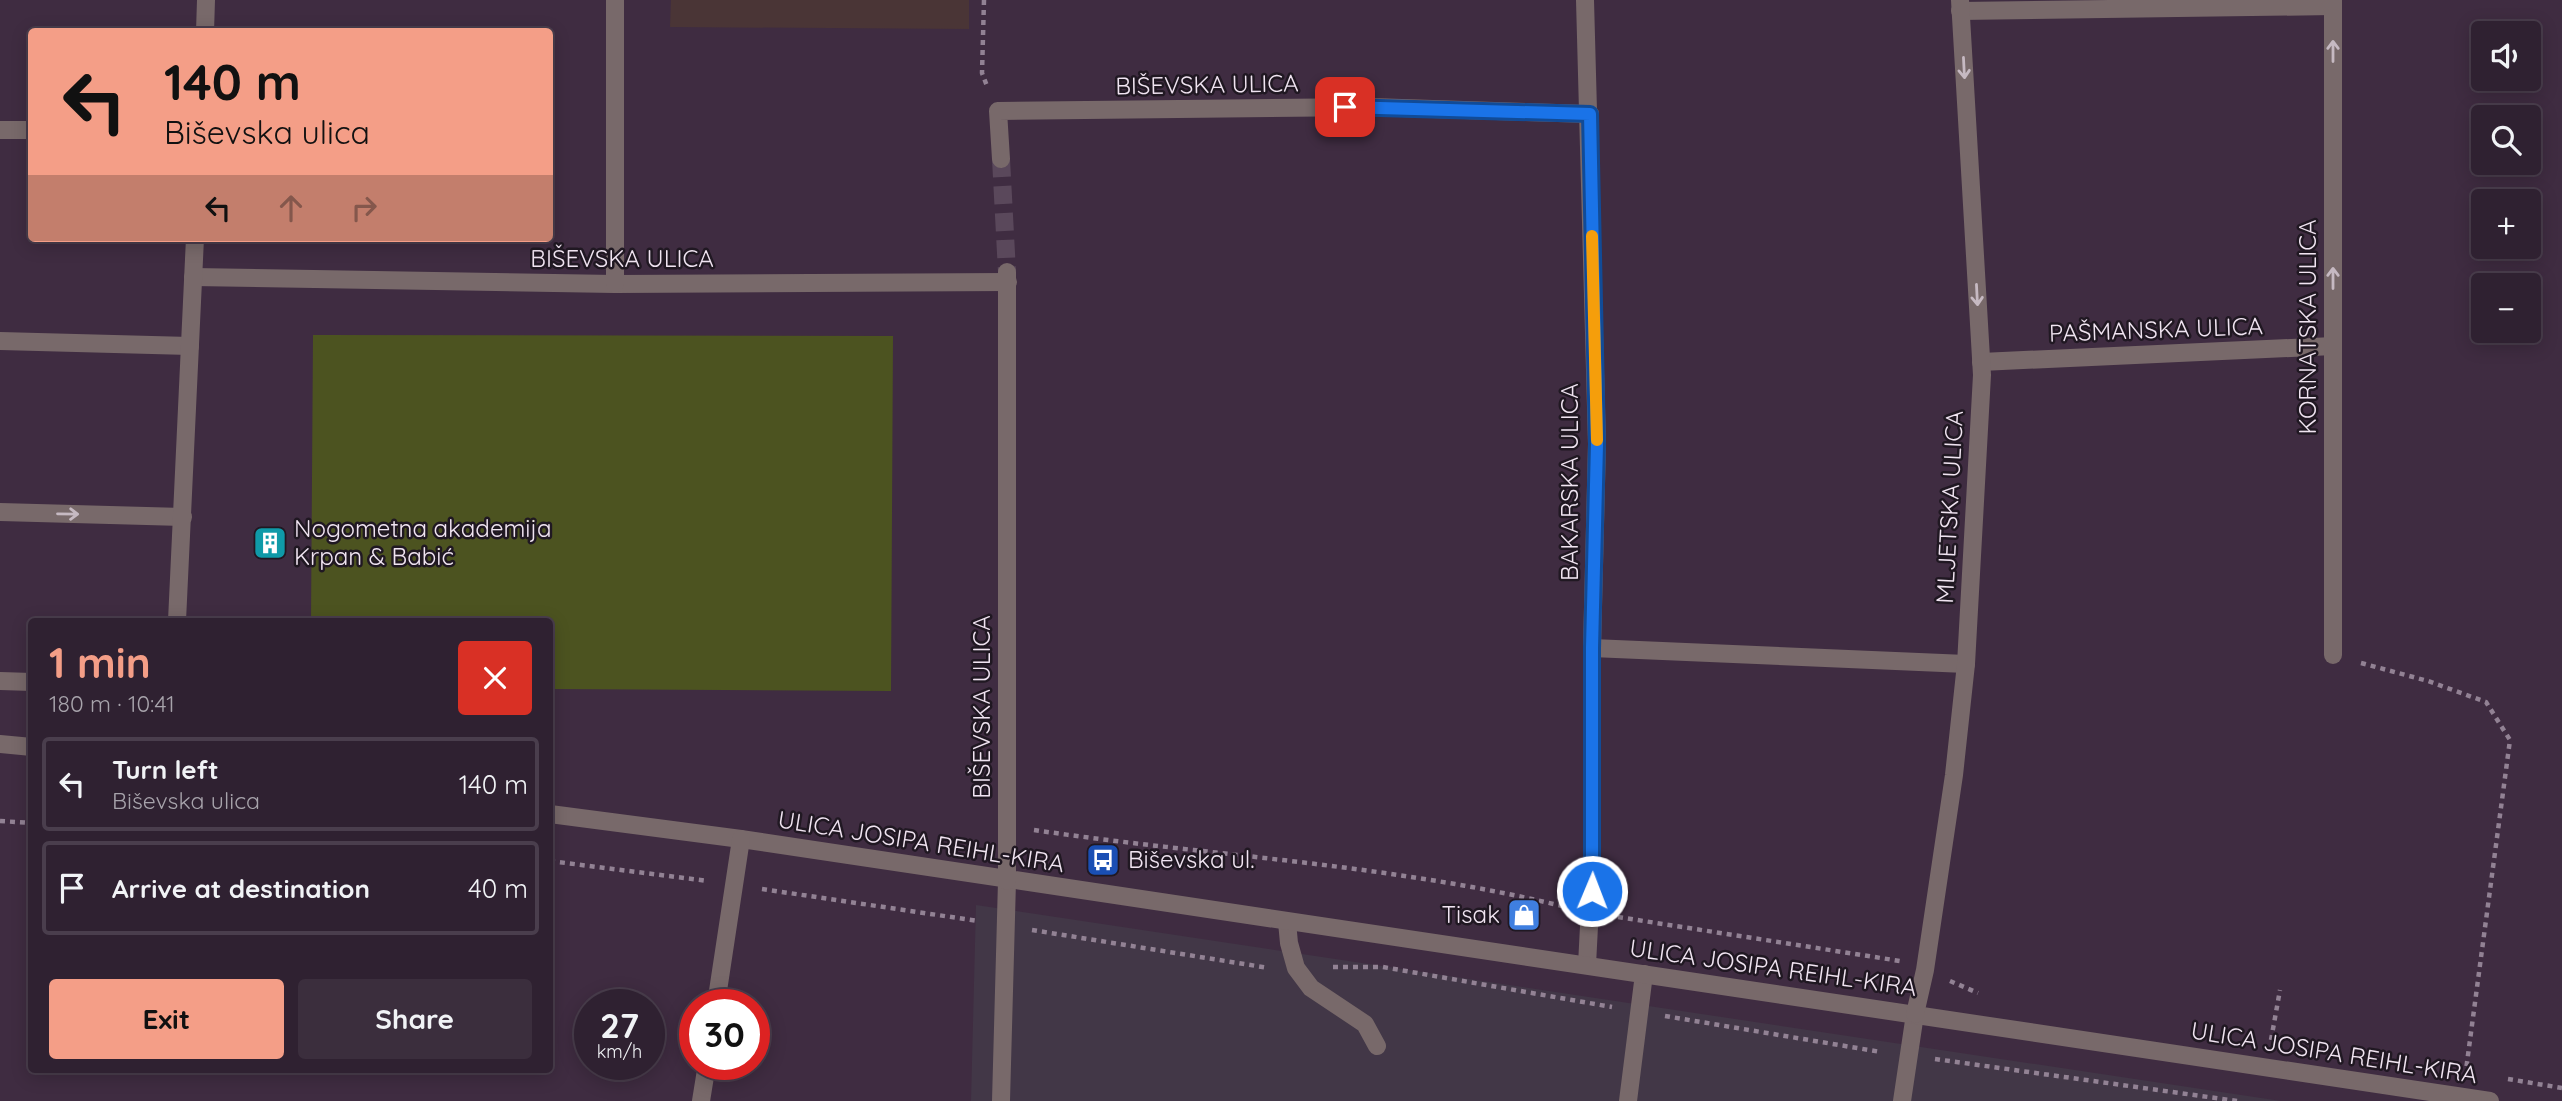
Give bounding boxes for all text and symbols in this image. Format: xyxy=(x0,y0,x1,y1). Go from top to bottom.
map controls xyxy=(2471,21,2541,343)
button: sound xyxy=(2471,21,2541,91)
one-way arrow xyxy=(2326,39,2340,62)
text: 140 m xyxy=(164,51,301,112)
icon: left xyxy=(49,56,140,147)
one-way arrow xyxy=(1958,56,1971,79)
street label: BIŠEVSKA ULICA xyxy=(1115,67,1299,101)
pin xyxy=(1315,77,1375,137)
icon: arrive xyxy=(1326,88,1364,126)
button: search xyxy=(2471,105,2541,175)
text: Biševska ulica xyxy=(164,112,370,152)
icon: left xyxy=(199,189,237,227)
icon: ahead xyxy=(272,189,310,227)
icon: right xyxy=(345,189,383,227)
button: + xyxy=(2471,189,2541,259)
street label: KORNATSKA ULICA xyxy=(2292,219,2322,435)
street label: BIŠEVSKA ULICA xyxy=(530,243,714,273)
one-way arrow xyxy=(2326,267,2340,290)
button: − xyxy=(2471,273,2541,343)
one-way arrow xyxy=(1971,283,1984,306)
street label: PAŠMANSKA ULICA xyxy=(2048,310,2263,348)
street label: BAKARSKA ULICA xyxy=(1554,383,1584,581)
street label: MLJETSKA ULICA xyxy=(1929,410,1969,604)
one-way arrow xyxy=(56,507,79,521)
place label: Nogometna akademija Krpan & Babić xyxy=(294,513,552,571)
building icon: Nogometna akademija Krpan & Babić xyxy=(251,524,289,562)
street label: BIŠEVSKA ULICA xyxy=(966,615,996,799)
text: 1 min xyxy=(49,636,151,689)
button: close xyxy=(458,641,532,715)
text: 180 m · 10:41 xyxy=(49,689,175,718)
text: Turn left xyxy=(112,753,219,786)
icon: left xyxy=(53,765,91,803)
text: 140 m xyxy=(459,768,528,801)
text: Biševska ulica xyxy=(112,786,260,815)
street label: ULICA JOSIPA REIHL-KIRA xyxy=(776,804,1067,878)
bus stop icon: Biševska ul. xyxy=(1084,841,1122,879)
place label: Biševska ul. xyxy=(1128,844,1255,874)
position arrow xyxy=(1555,854,1629,928)
icon: arrive xyxy=(53,869,91,907)
text: Arrive at destination xyxy=(112,872,370,905)
text: 40 m xyxy=(468,872,528,905)
shop icon: Tisak xyxy=(1505,896,1543,934)
place label: Tisak xyxy=(1442,899,1500,929)
street label: ULICA JOSIPA REIHL-KIRA xyxy=(1628,932,1919,1002)
button: Exit xyxy=(49,979,284,1059)
button: Share xyxy=(298,979,532,1059)
speed limit sign: 30 xyxy=(679,989,770,1080)
text: 27 xyxy=(600,1003,639,1047)
street label: ULICA JOSIPA REIHL-KIRA xyxy=(2189,1015,2480,1089)
text: km/h xyxy=(597,1040,642,1063)

